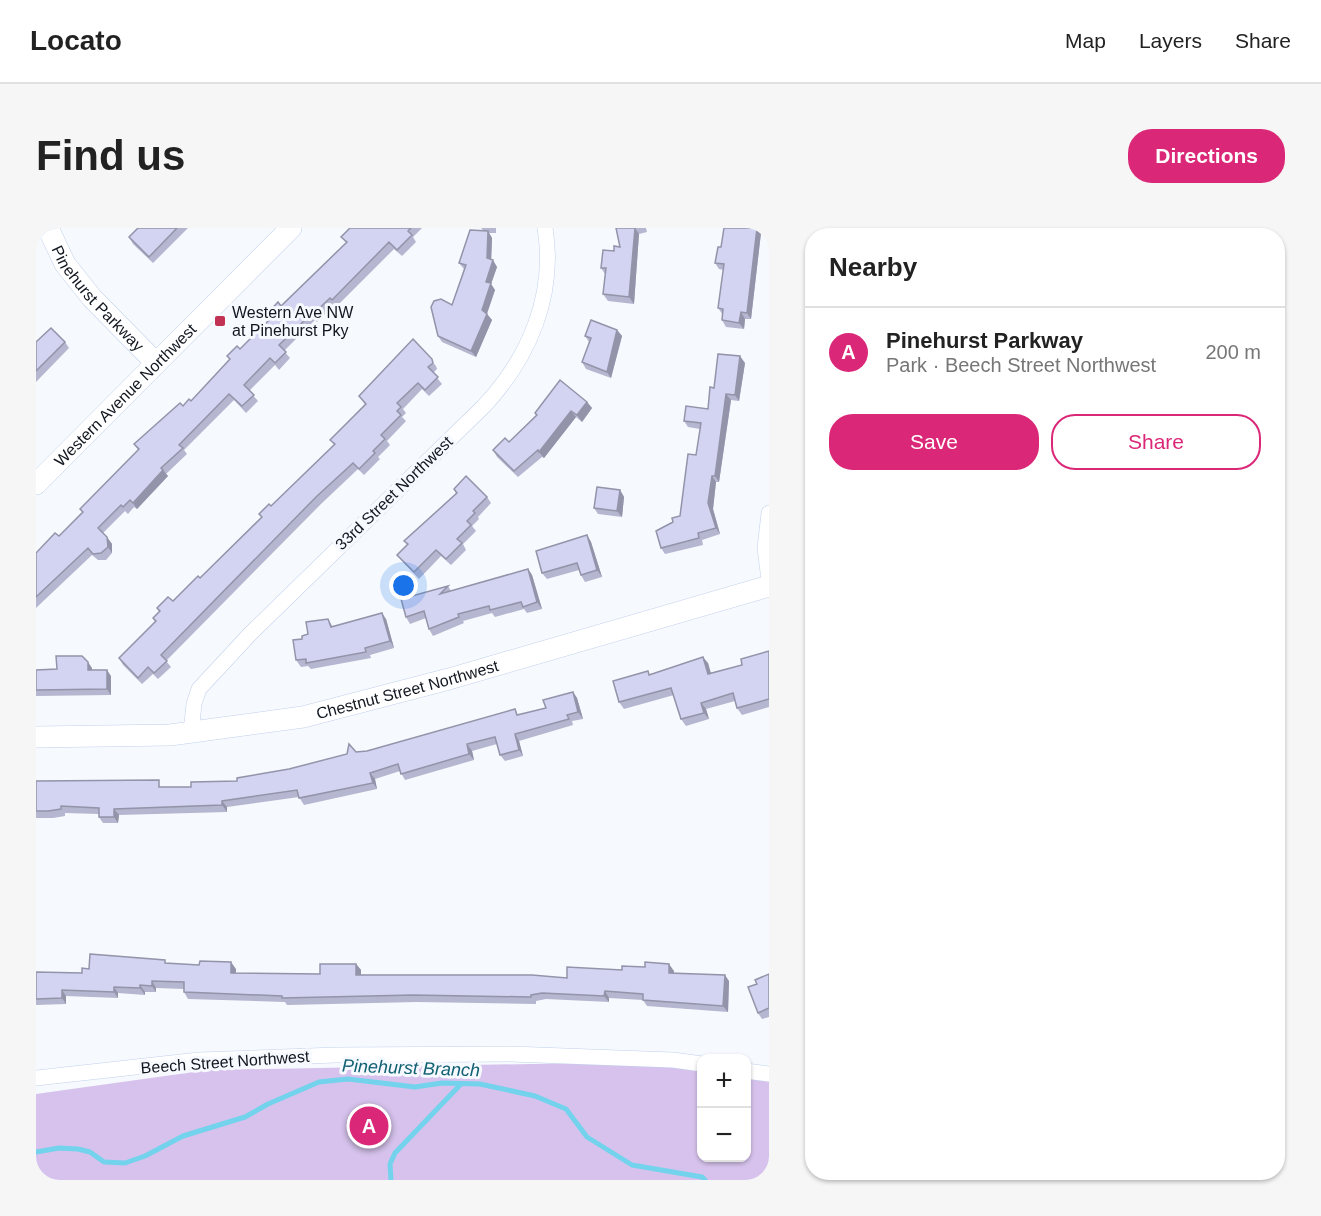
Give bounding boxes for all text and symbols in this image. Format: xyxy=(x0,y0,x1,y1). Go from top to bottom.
text: Locato xyxy=(30,25,122,56)
text: Map xyxy=(1065,29,1106,52)
text: Layers xyxy=(1139,29,1202,52)
text: Share xyxy=(1235,29,1291,52)
button: Directions xyxy=(1128,129,1285,183)
text: Find us xyxy=(36,132,185,179)
street label: Pinehurst Parkway xyxy=(49,243,148,354)
text: Nearby xyxy=(829,252,917,282)
place label: Western Ave NW at Pinehurst Pky xyxy=(232,304,354,339)
marker: Western Ave NW at Pinehurst Pky xyxy=(213,314,227,328)
street label: Western Avenue Northwest xyxy=(51,320,200,469)
text: Pinehurst Parkway xyxy=(886,328,1083,353)
text: A xyxy=(841,341,856,363)
text: 200 m xyxy=(1205,341,1261,363)
text: Park · Beech Street Northwest xyxy=(886,354,1156,376)
button: Save xyxy=(829,414,1039,470)
button: Share xyxy=(1051,414,1261,470)
street label: 33rd Street Northwest xyxy=(332,432,456,553)
your location xyxy=(389,571,418,600)
street label: Chestnut Street Northwest xyxy=(314,657,501,722)
street label: Beech Street Northwest xyxy=(140,1048,310,1076)
map controls xyxy=(697,1054,751,1162)
button: + xyxy=(697,1054,751,1108)
water label: Pinehurst Branch xyxy=(342,1056,480,1080)
pin: A xyxy=(350,1104,388,1148)
button: − xyxy=(697,1108,751,1162)

